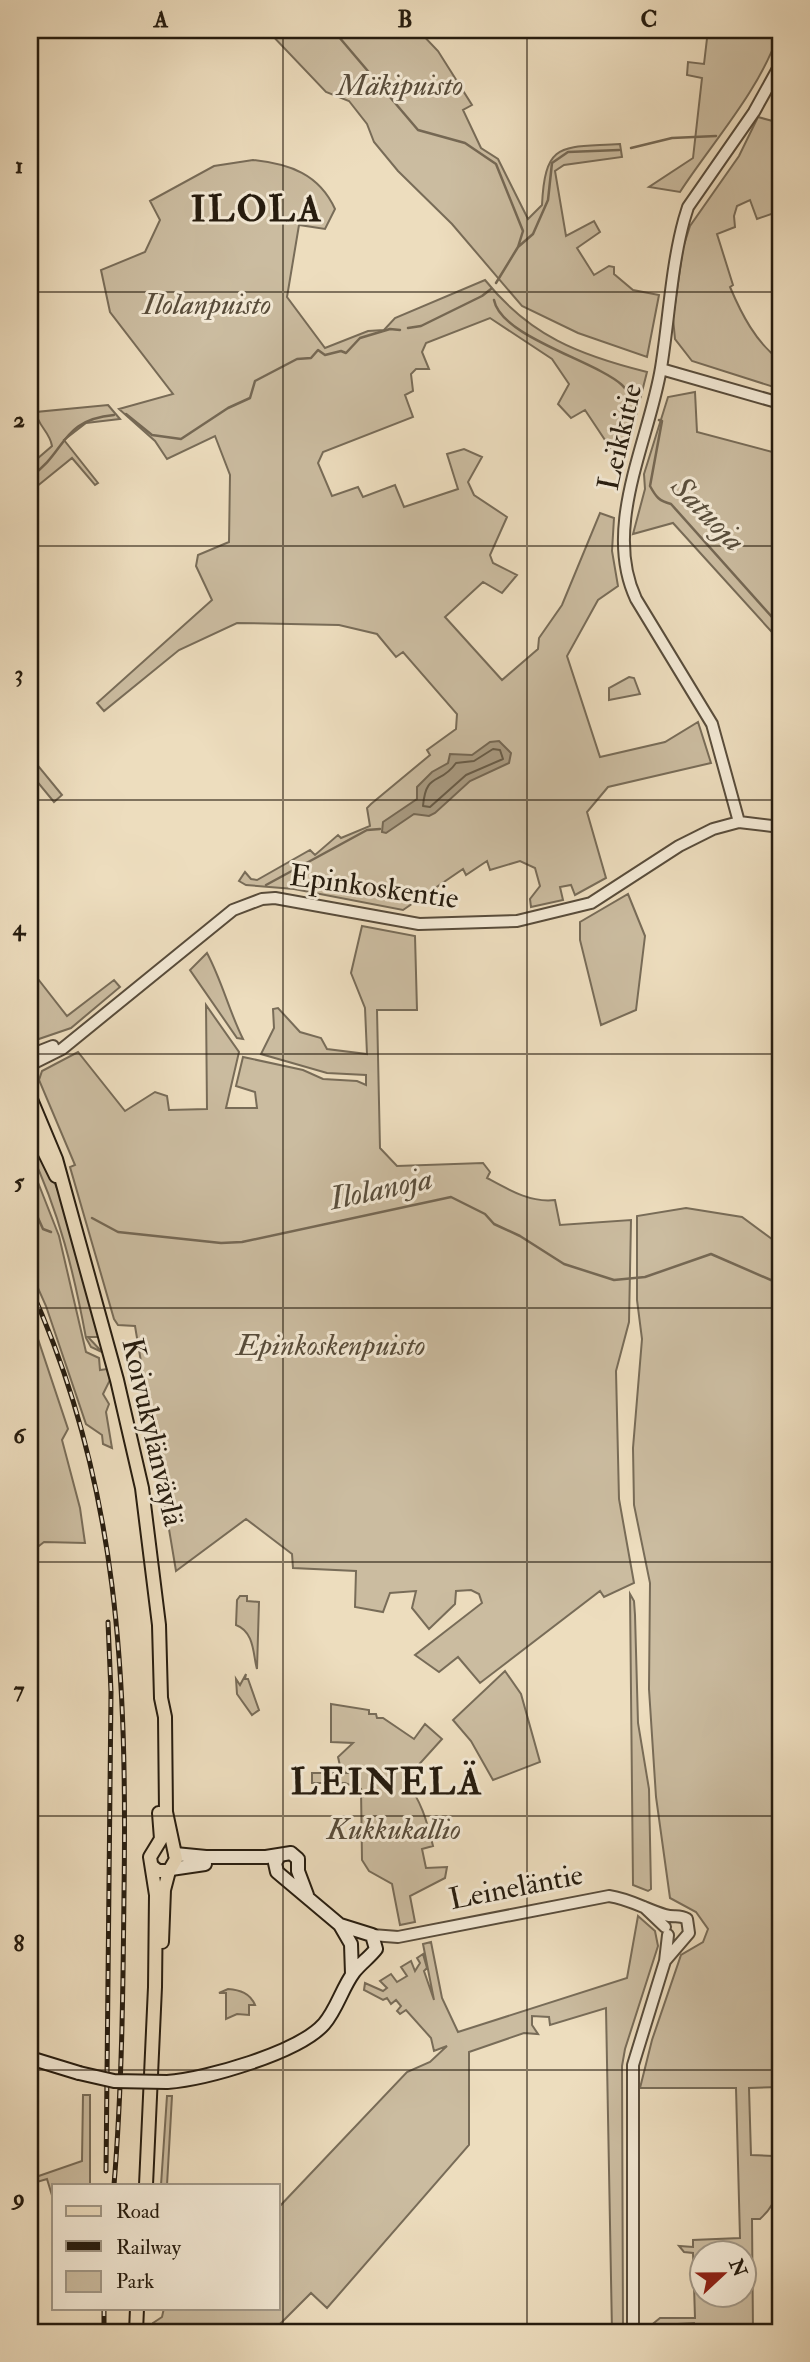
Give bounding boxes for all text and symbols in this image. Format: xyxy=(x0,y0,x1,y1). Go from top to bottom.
text: A xyxy=(153,5,169,34)
text: B xyxy=(397,5,413,34)
text: C xyxy=(641,5,657,34)
park label: Mäkipuisto xyxy=(335,67,463,104)
text: 1 xyxy=(15,151,23,180)
district label: ILOLA xyxy=(191,186,323,233)
park label: Ilolanpuisto xyxy=(141,286,271,323)
street label: Leikkitie xyxy=(590,380,650,494)
text: 2 xyxy=(13,405,25,434)
water label: Satuoja xyxy=(661,467,754,560)
text: 3 xyxy=(15,659,23,688)
street label: Epinkoskentie xyxy=(287,857,461,917)
text: 4 xyxy=(12,913,27,942)
water label: Ilolanoja xyxy=(324,1159,436,1220)
text: 5 xyxy=(14,1167,25,1196)
park label: Epinkoskenpuisto xyxy=(234,1327,426,1364)
street label: Koivukylänväylä xyxy=(113,1335,193,1530)
text: 6 xyxy=(13,1421,27,1450)
text: 7 xyxy=(14,1675,25,1704)
district label: LEINELÄ xyxy=(290,1759,484,1806)
park label: Kukkukallio xyxy=(325,1811,461,1848)
street label: Leineläntie xyxy=(446,1856,586,1918)
text: 8 xyxy=(14,1929,25,1958)
text: 9 xyxy=(11,2183,25,2212)
legend xyxy=(52,2184,280,2310)
text: Road xyxy=(116,2198,161,2225)
text: Railway xyxy=(116,2234,182,2261)
north arrow xyxy=(688,2240,758,2310)
text: N xyxy=(723,2255,753,2281)
text: Park xyxy=(116,2268,154,2295)

